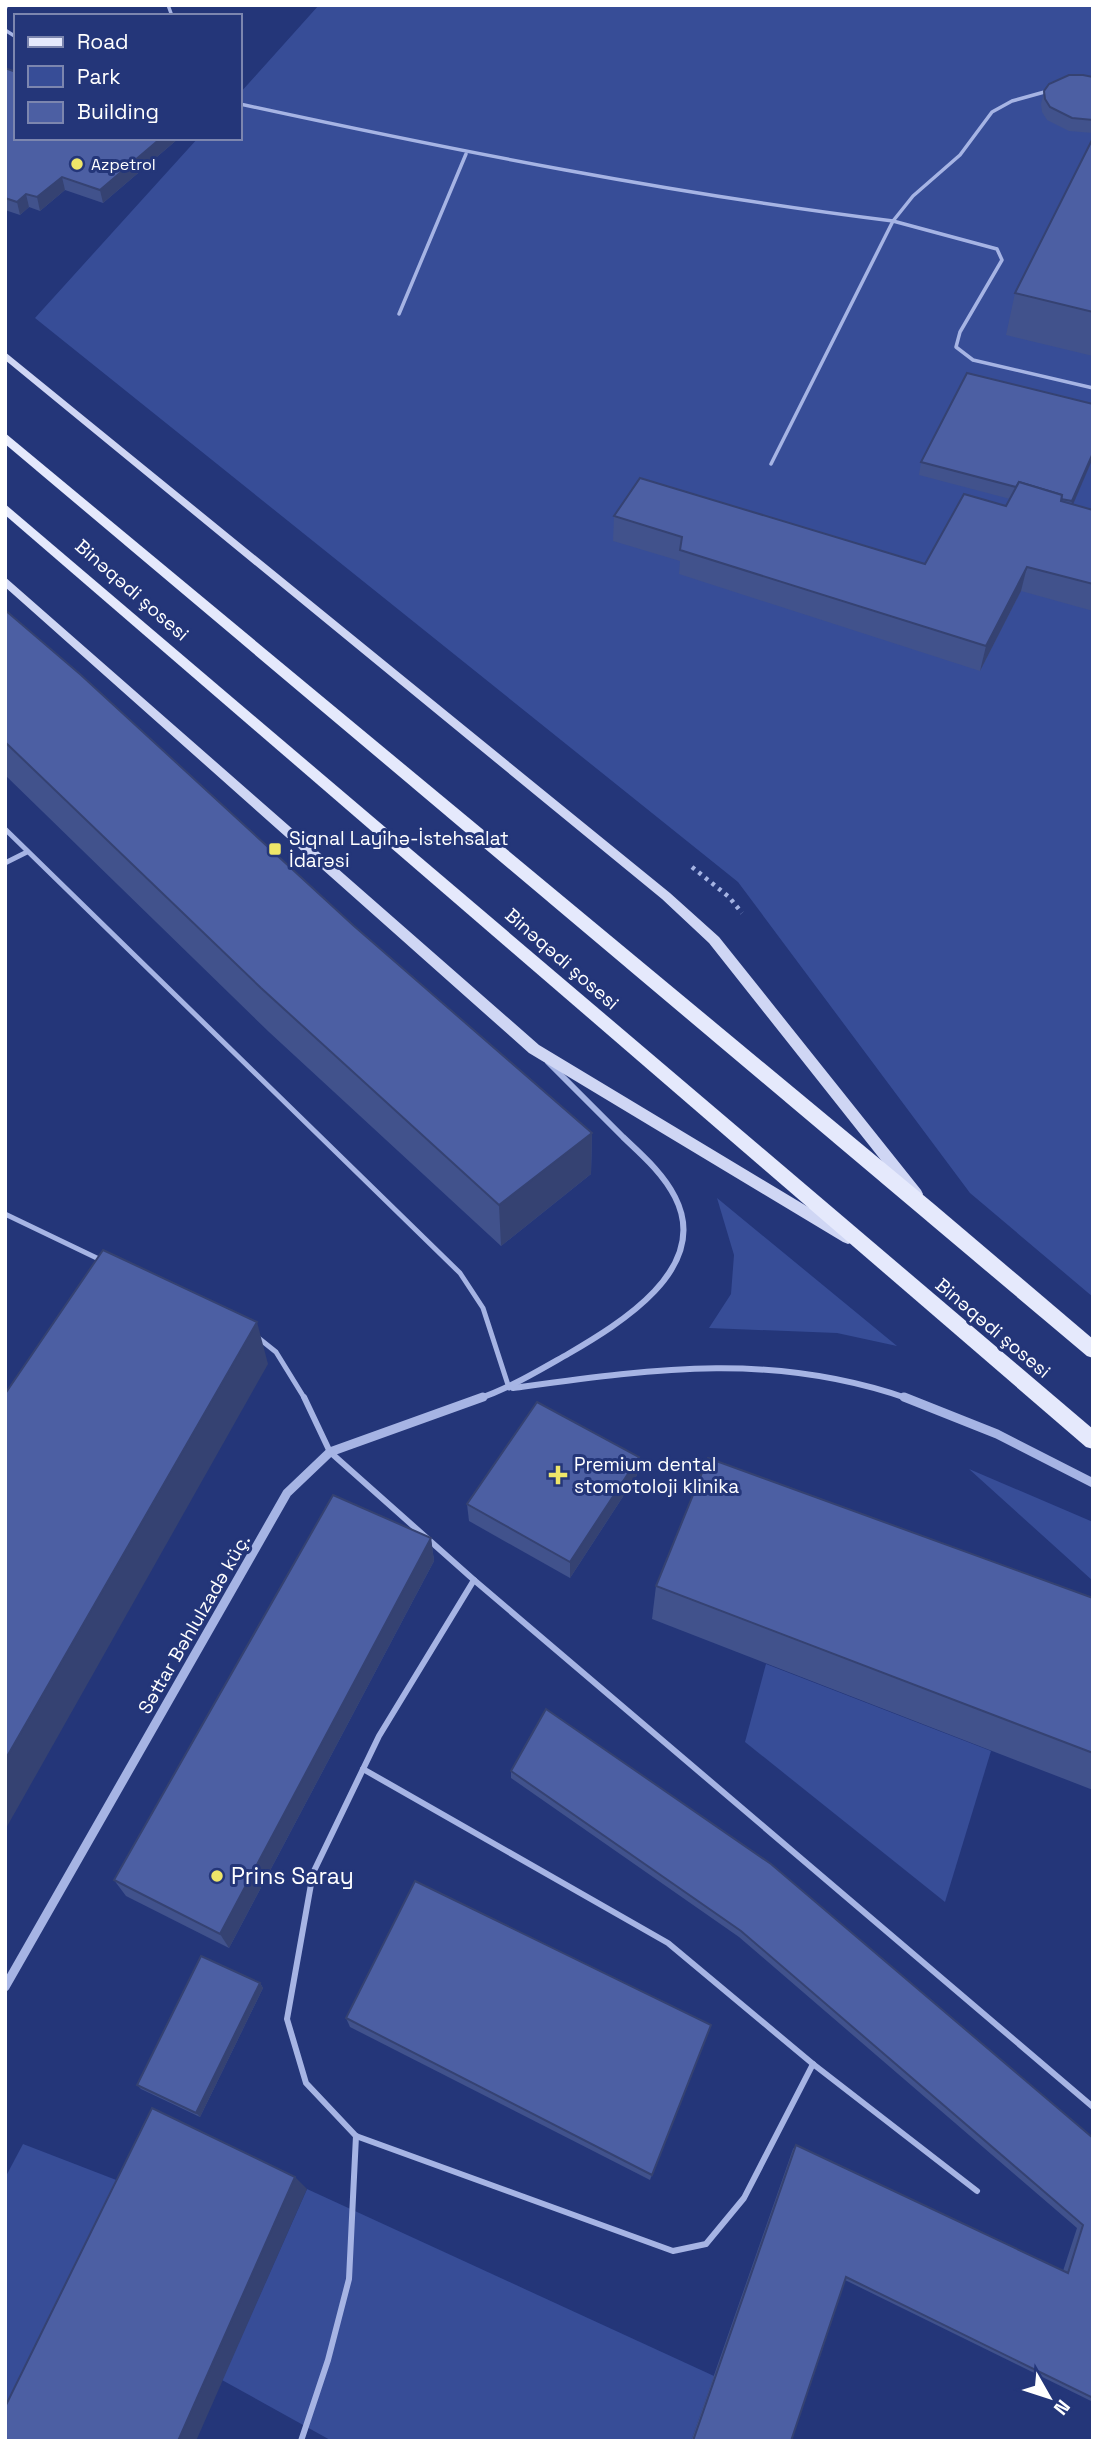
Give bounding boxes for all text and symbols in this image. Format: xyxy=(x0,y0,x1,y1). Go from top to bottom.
legend xyxy=(14,14,242,140)
text: Road xyxy=(77,28,129,55)
text: Park xyxy=(77,63,121,90)
text: Building xyxy=(77,98,159,125)
place label: Azpetrol xyxy=(91,154,156,175)
marker: Azpetrol xyxy=(69,156,85,172)
street label: Binəqədi şosesi xyxy=(70,534,194,646)
place label: Siqnal Layihə-İstehsalat İdarəsi xyxy=(289,826,509,873)
marker: Siqnal Layihə-İstehsalat İdarəsi xyxy=(267,841,283,857)
street label: Binəqədi şosesi xyxy=(500,903,624,1015)
street label: Binəqədi şosesi xyxy=(930,1272,1056,1384)
place label: Premium dental stomotoloji klinika xyxy=(574,1452,739,1499)
marker: Premium dental stomotoloji klinika xyxy=(548,1465,568,1485)
street label: Səttar Bəhlulzadə küç. xyxy=(132,1529,256,1719)
place label: Prins Saray xyxy=(231,1861,354,1891)
marker: Prins Saray xyxy=(209,1868,225,1884)
north arrow xyxy=(1014,2362,1084,2432)
text: N xyxy=(1048,2395,1076,2420)

